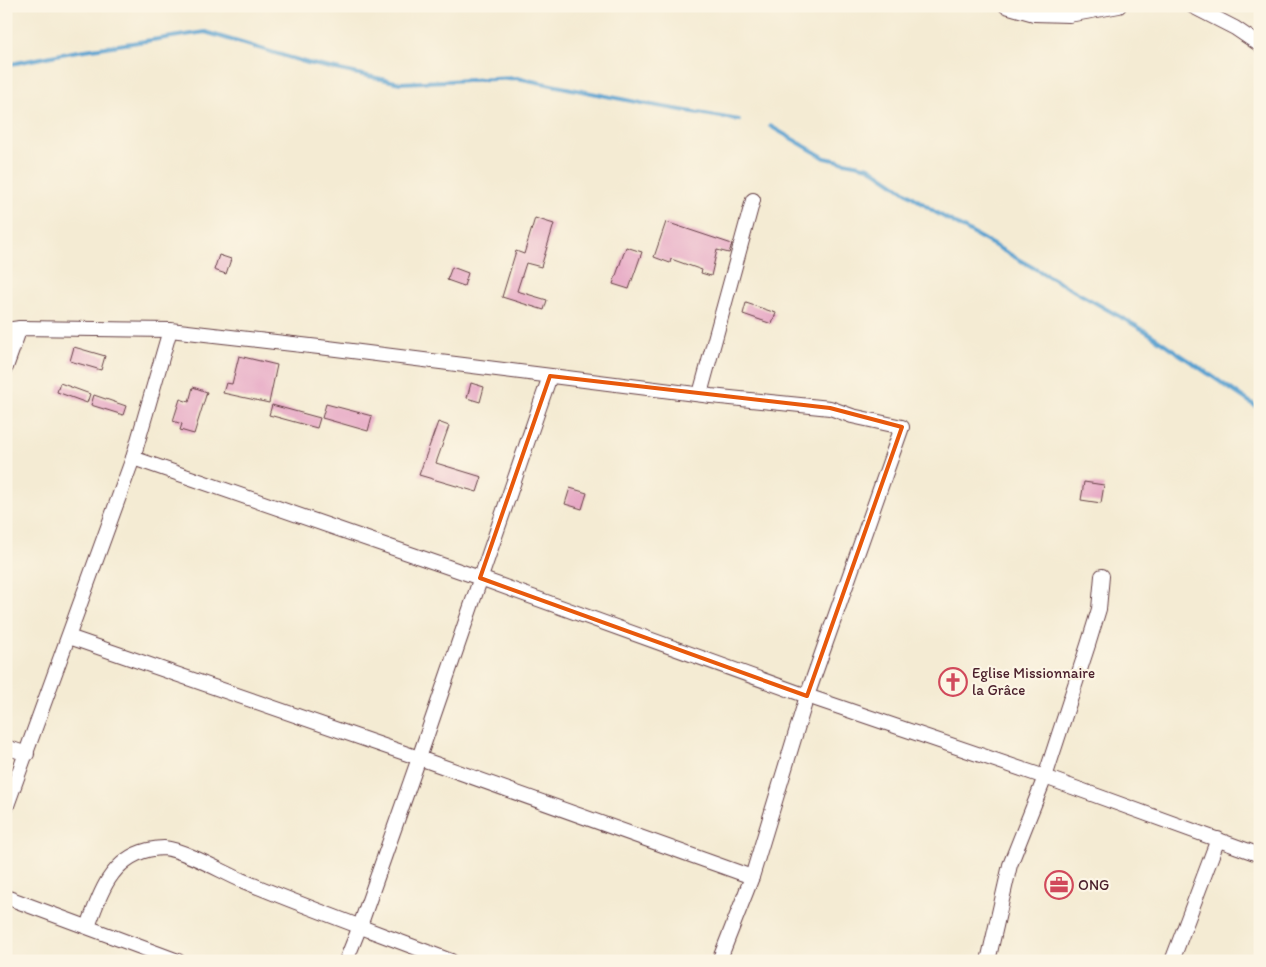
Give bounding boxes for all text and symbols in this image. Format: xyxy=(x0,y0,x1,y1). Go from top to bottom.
place label: Eglise Missionnaire la Grâce xyxy=(972,664,1095,699)
church icon: Eglise Missionnaire la Grâce xyxy=(938,667,968,697)
office icon: ONG xyxy=(1044,870,1074,900)
place label: ONG xyxy=(1078,876,1109,894)

